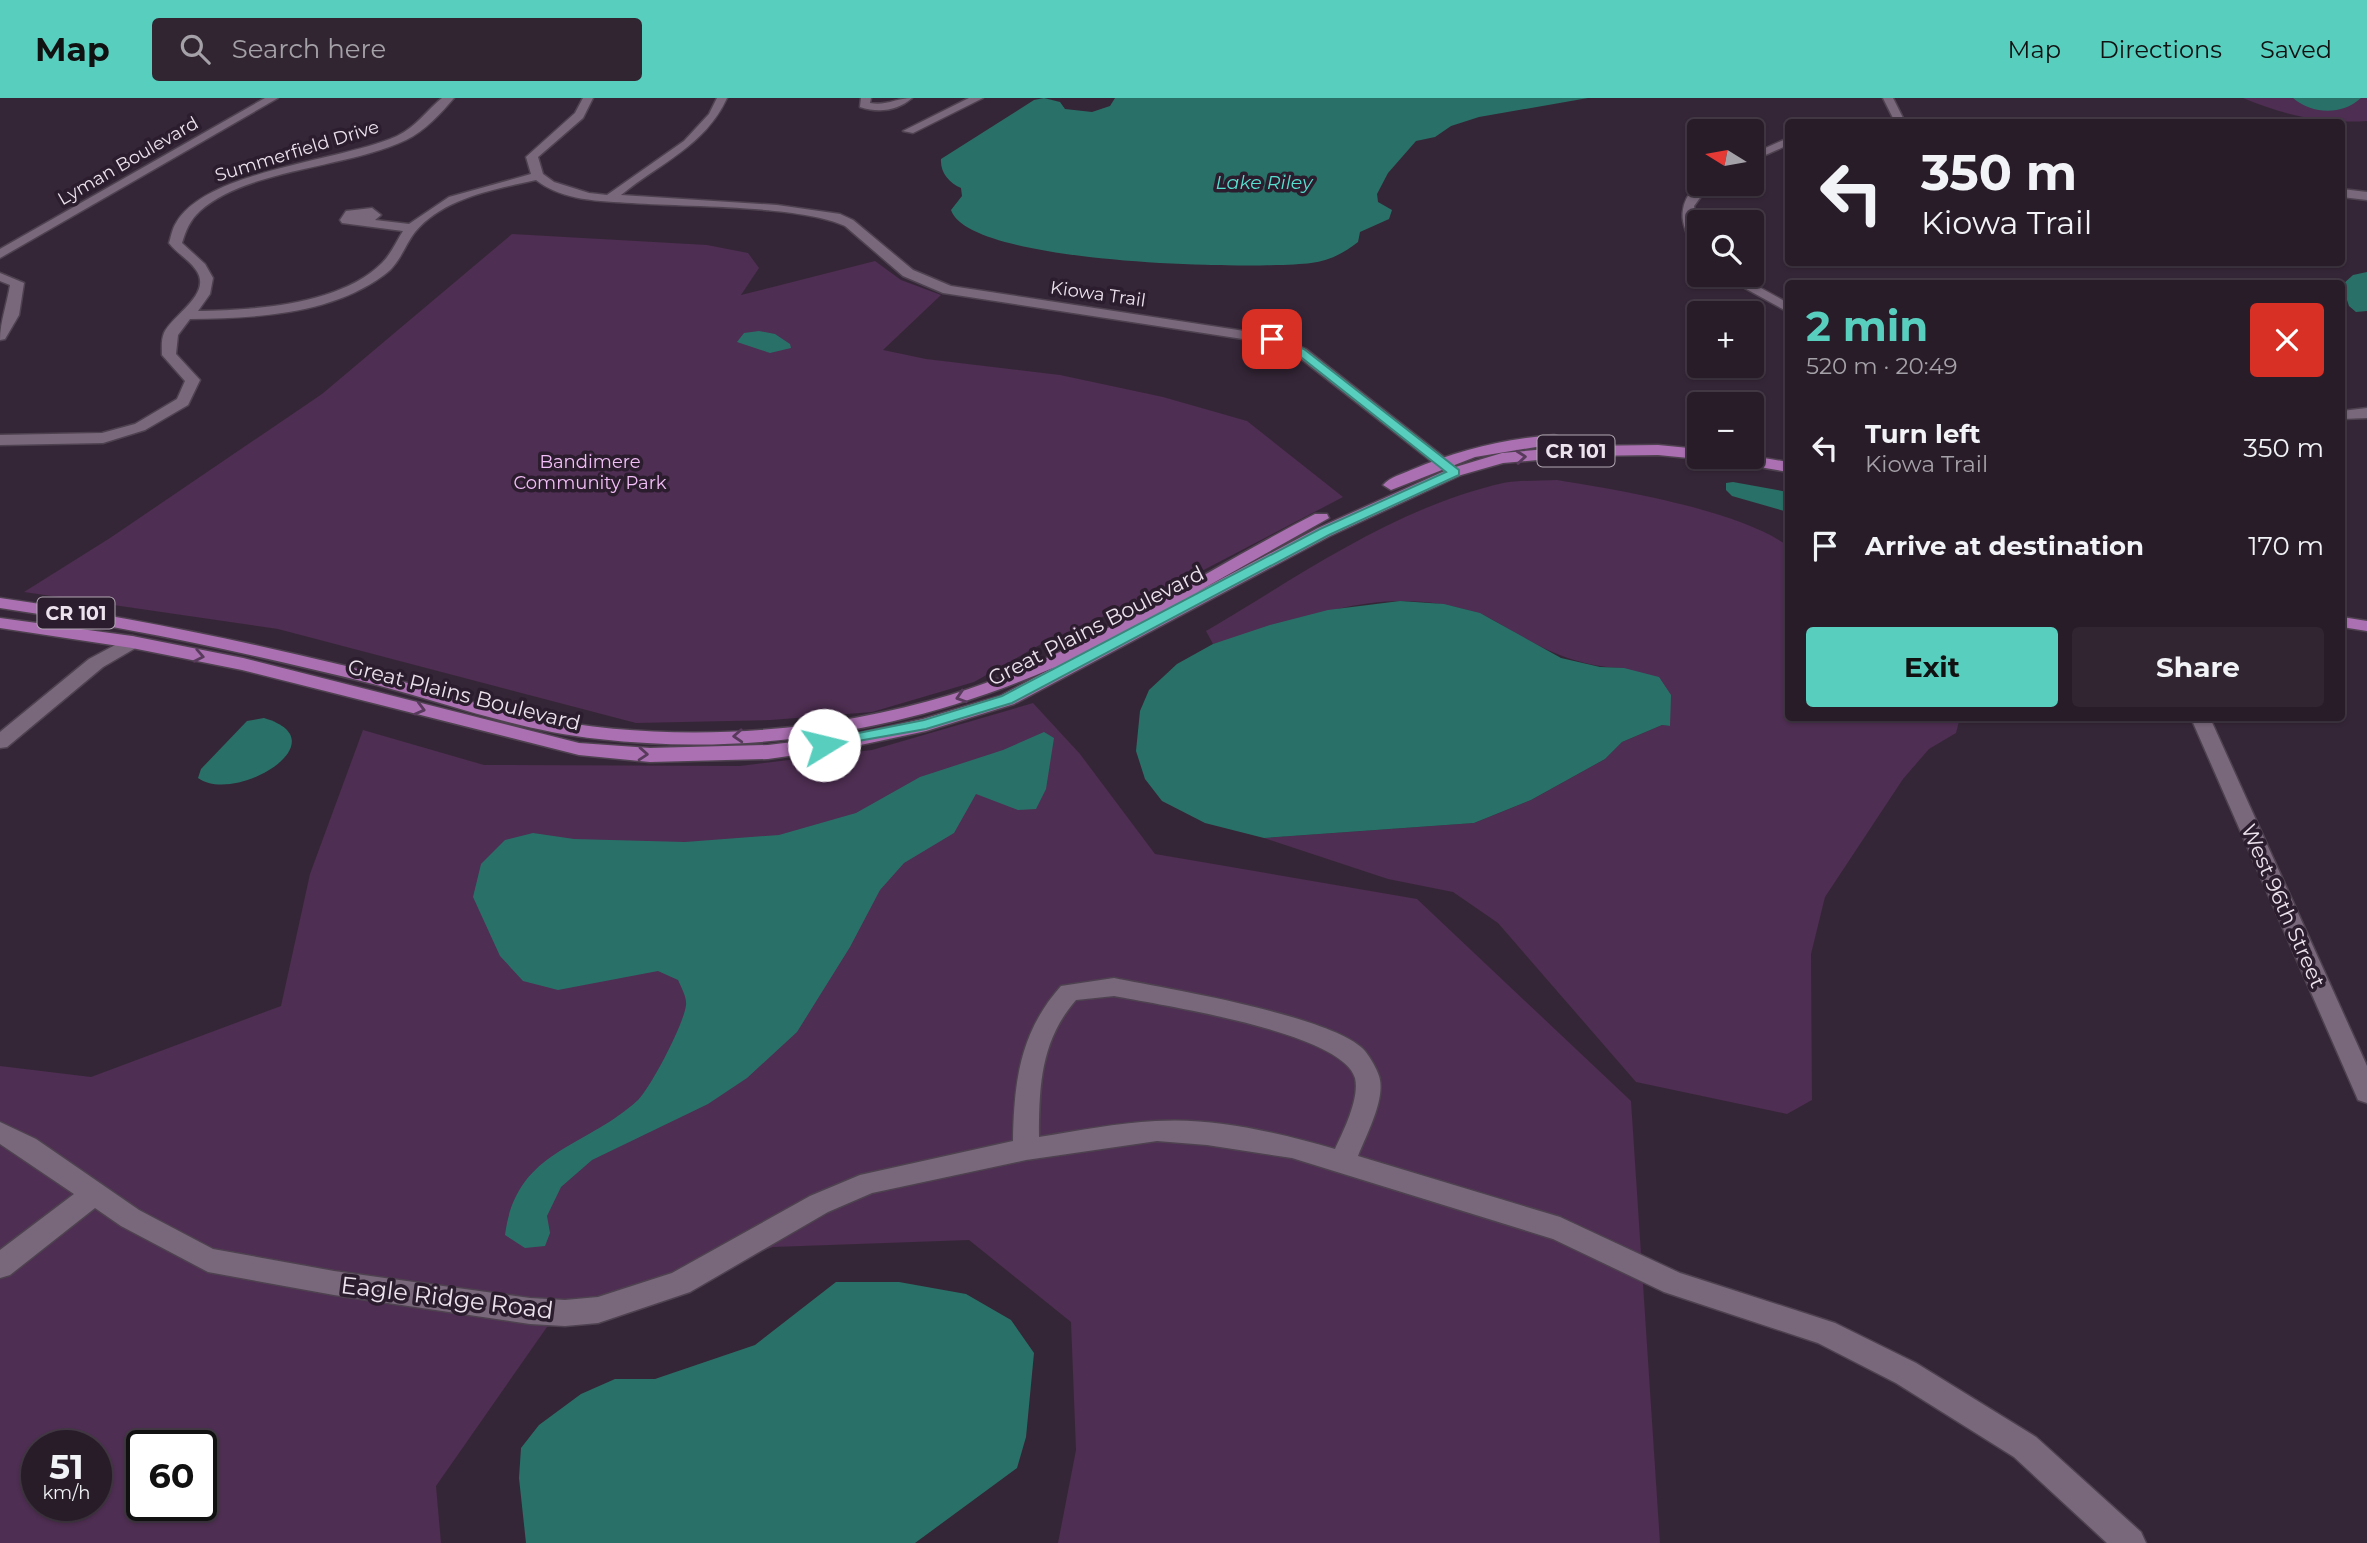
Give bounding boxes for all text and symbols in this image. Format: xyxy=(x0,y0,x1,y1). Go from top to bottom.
search box xyxy=(152,18,642,81)
text: Map xyxy=(35,29,110,69)
icon: search xyxy=(176,30,214,68)
text: Search here xyxy=(232,33,386,65)
text: Map xyxy=(2008,35,2061,64)
text: Directions xyxy=(2099,35,2222,64)
text: Saved xyxy=(2260,35,2332,64)
street label: Lyman Boulevard xyxy=(54,112,202,210)
street label: Summerfield Drive xyxy=(212,116,382,186)
north arrow xyxy=(1687,119,1764,196)
map controls xyxy=(1687,119,1764,469)
text: 350 m xyxy=(1921,143,2077,202)
icon: left xyxy=(1806,147,1897,238)
water label: Lake Riley xyxy=(1216,171,1314,194)
text: Kiowa Trail xyxy=(1921,203,2092,242)
button: search xyxy=(1687,210,1764,287)
street label: Kiowa Trail xyxy=(1049,276,1147,312)
text: 2 min xyxy=(1806,300,1928,352)
button: + xyxy=(1687,301,1764,378)
button: close xyxy=(2250,303,2324,377)
pin xyxy=(1242,309,1302,369)
icon: arrive xyxy=(1253,320,1291,358)
text: 520 m · 20:49 xyxy=(1806,352,1958,380)
button: − xyxy=(1687,392,1764,469)
text: Turn left xyxy=(1865,418,1981,450)
icon: left xyxy=(1806,429,1844,467)
text: 350 m xyxy=(2243,432,2324,464)
road number: CR 101 xyxy=(1538,436,1614,466)
one-way arrow xyxy=(1515,449,1527,464)
text: Kiowa Trail xyxy=(1865,450,1988,478)
park label: Bandimere Community Park xyxy=(513,451,667,494)
icon: arrive xyxy=(1806,527,1844,565)
text: Arrive at destination xyxy=(1865,530,2144,562)
text: 170 m xyxy=(2248,530,2324,562)
street label: Great Plains Boulevard xyxy=(984,560,1208,691)
road number: CR 101 xyxy=(38,598,114,628)
button: Exit xyxy=(1806,627,2058,707)
button: Share xyxy=(2072,627,2324,707)
one-way arrow xyxy=(193,647,205,662)
street label: Great Plains Boulevard xyxy=(345,653,583,736)
one-way arrow xyxy=(955,689,967,703)
one-way arrow xyxy=(414,701,426,715)
position arrow xyxy=(787,708,861,782)
one-way arrow xyxy=(732,729,743,744)
one-way arrow xyxy=(637,746,648,761)
street label: West 96th Street xyxy=(2236,820,2331,991)
street label: Eagle Ridge Road xyxy=(339,1270,555,1325)
speed limit sign: 60 xyxy=(126,1430,217,1521)
text: 51 xyxy=(49,1445,84,1488)
text: km/h xyxy=(42,1482,91,1504)

